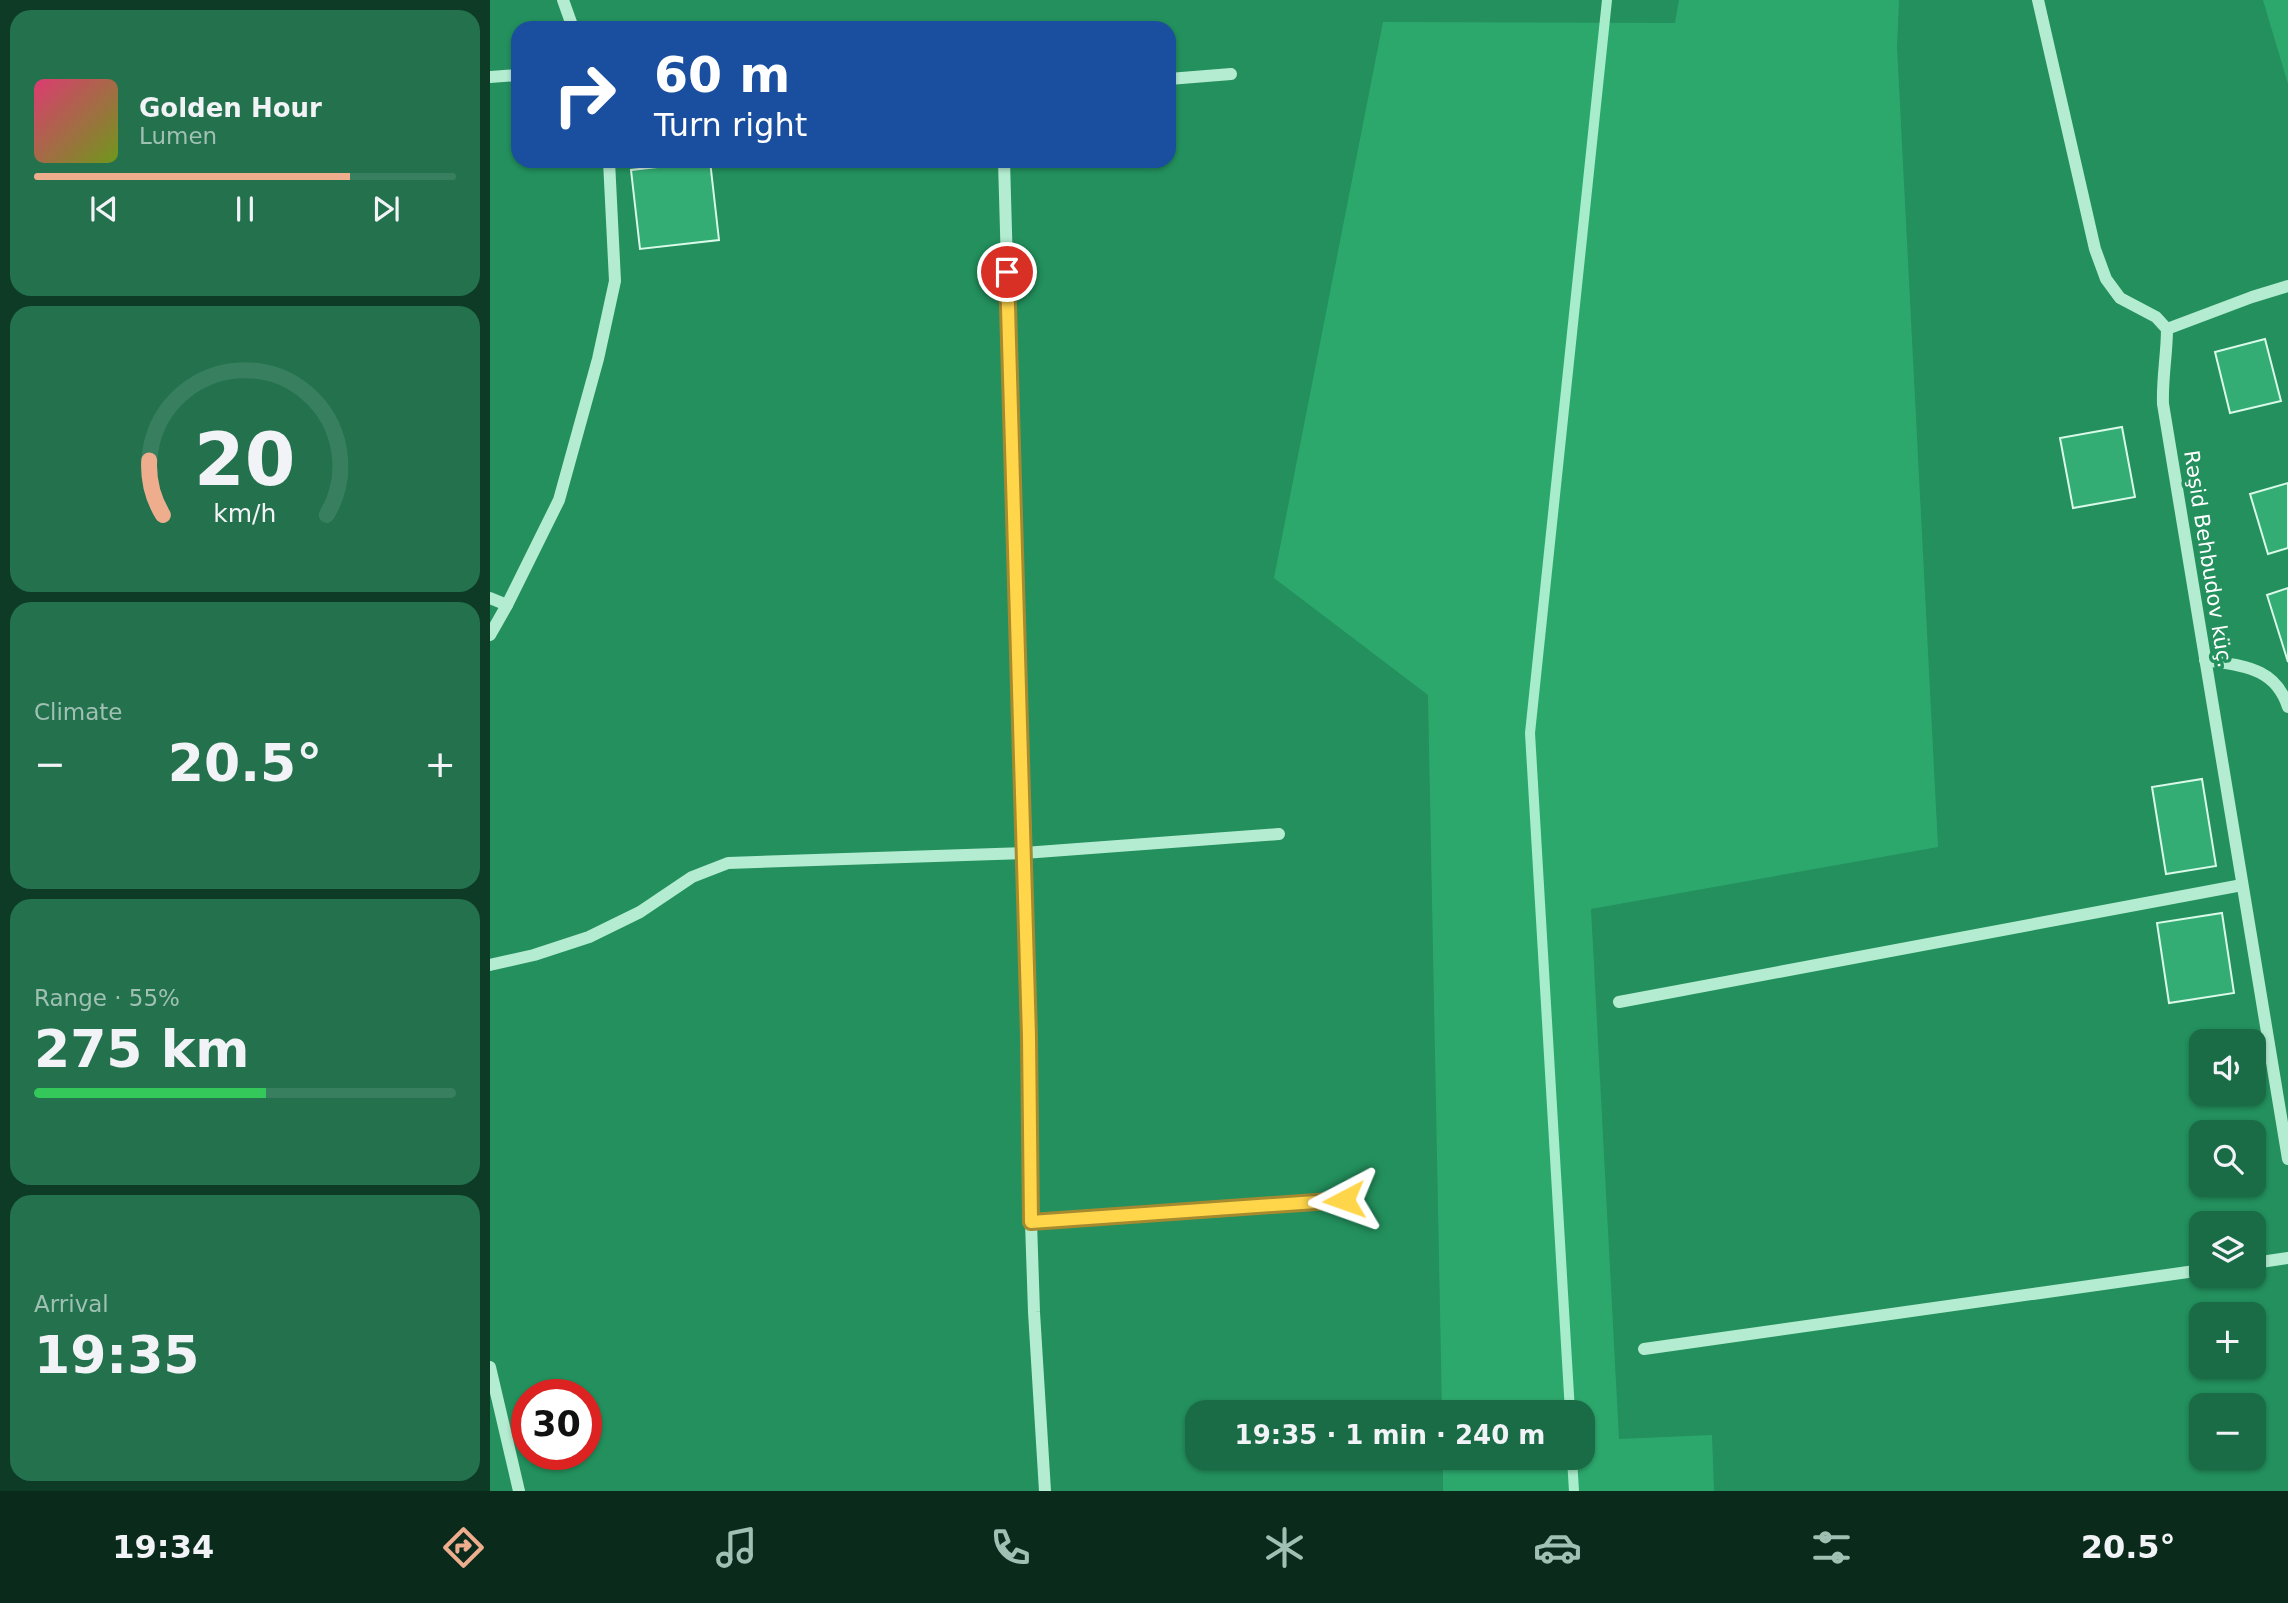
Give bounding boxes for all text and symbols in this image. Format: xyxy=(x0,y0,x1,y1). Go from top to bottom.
text: 60 m xyxy=(654,47,790,104)
icon: right xyxy=(539,49,630,140)
text: Golden Hour xyxy=(139,93,322,123)
text: Turn right xyxy=(654,106,807,144)
text: Lumen xyxy=(139,123,217,149)
icon: previous xyxy=(85,190,123,228)
icon: pause xyxy=(226,190,264,228)
icon: next xyxy=(367,190,405,228)
pin xyxy=(977,242,1037,302)
icon: arrive xyxy=(988,253,1026,291)
text: 20 xyxy=(194,418,296,503)
street label: Rəşid Behbudov küç. xyxy=(2179,449,2237,669)
text: km/h xyxy=(213,499,277,528)
text: Climate xyxy=(34,699,123,725)
text: 20.5° xyxy=(168,733,322,793)
text: − xyxy=(34,742,66,786)
text: + xyxy=(424,742,456,786)
text: Range · 55% xyxy=(34,985,180,1011)
text: 275 km xyxy=(34,1019,249,1079)
map controls xyxy=(2189,1029,2266,1470)
button: sound xyxy=(2189,1029,2266,1106)
button: search xyxy=(2189,1120,2266,1197)
position arrow xyxy=(1307,1163,1381,1237)
button: layers xyxy=(2189,1211,2266,1288)
text: Arrival xyxy=(34,1291,109,1317)
button: + xyxy=(2189,1302,2266,1379)
text: 19:35 xyxy=(34,1325,200,1385)
speed limit sign: 30 xyxy=(511,1379,602,1470)
button: − xyxy=(2189,1393,2266,1470)
text: 19:35 · 1 min · 240 m xyxy=(1235,1420,1545,1450)
icon: directions xyxy=(439,1523,488,1572)
icon: music xyxy=(712,1523,761,1572)
icon: phone xyxy=(986,1523,1035,1572)
icon: climate xyxy=(1260,1523,1309,1572)
icon: car xyxy=(1533,1523,1582,1572)
icon: filters xyxy=(1807,1523,1856,1572)
text: 19:34 xyxy=(112,1528,214,1566)
text: 20.5° xyxy=(2081,1528,2176,1566)

